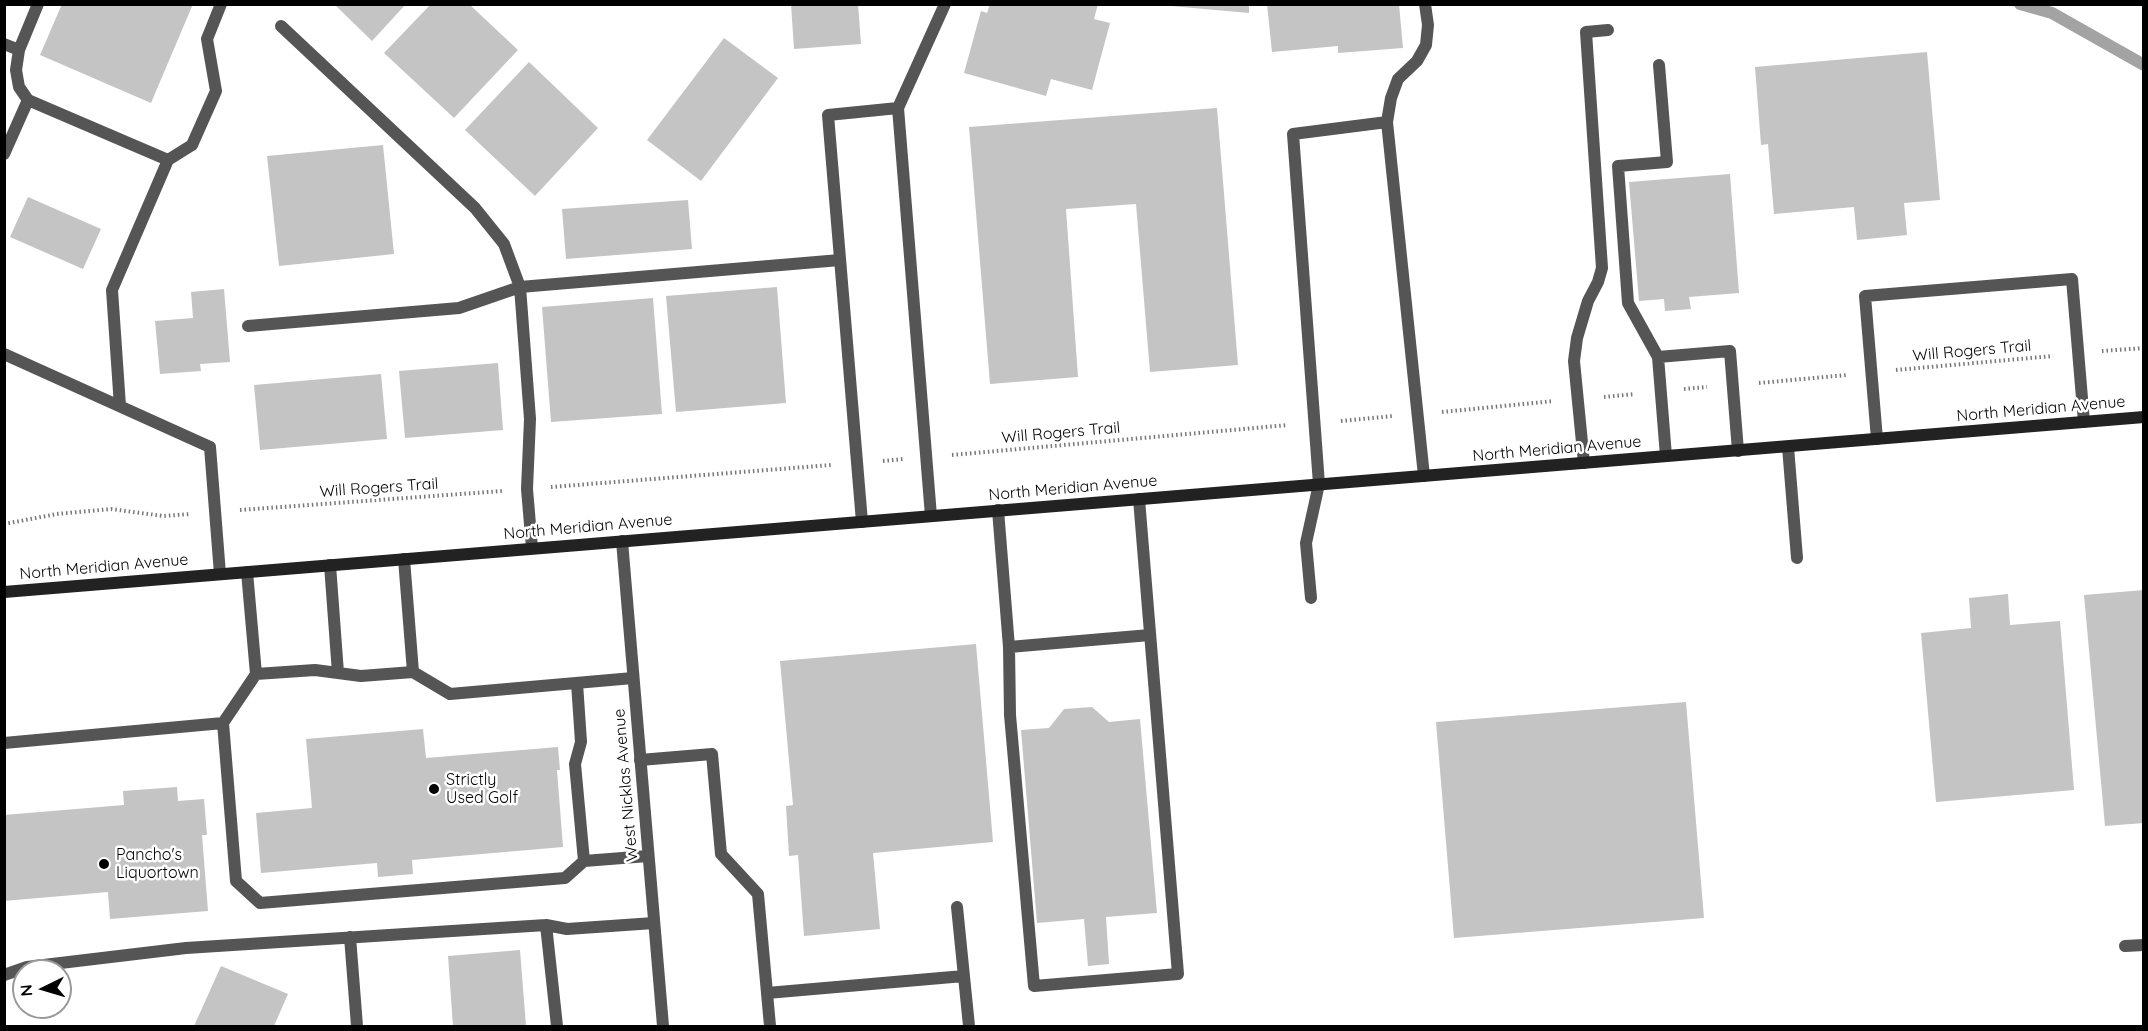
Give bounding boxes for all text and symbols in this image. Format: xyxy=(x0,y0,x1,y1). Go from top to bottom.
street label: Will Rogers Trail xyxy=(1912,336,2032,366)
street label: North Meridian Avenue xyxy=(1956,392,2126,426)
street label: Will Rogers Trail xyxy=(1001,418,1121,448)
street label: North Meridian Avenue xyxy=(1472,432,1642,466)
street label: North Meridian Avenue xyxy=(988,471,1158,505)
street label: Will Rogers Trail xyxy=(319,474,439,502)
street label: North Meridian Avenue xyxy=(503,510,673,544)
street label: North Meridian Avenue xyxy=(19,550,189,584)
street label: West Nicklas Avenue xyxy=(610,708,642,862)
place label: Strictly Used Golf xyxy=(446,770,518,808)
marker: Strictly Used Golf xyxy=(427,782,441,796)
place label: Pancho's Liquortown xyxy=(116,845,199,883)
marker: Pancho's Liquortown xyxy=(97,857,111,871)
north arrow xyxy=(12,959,72,1019)
text: N xyxy=(16,984,37,997)

